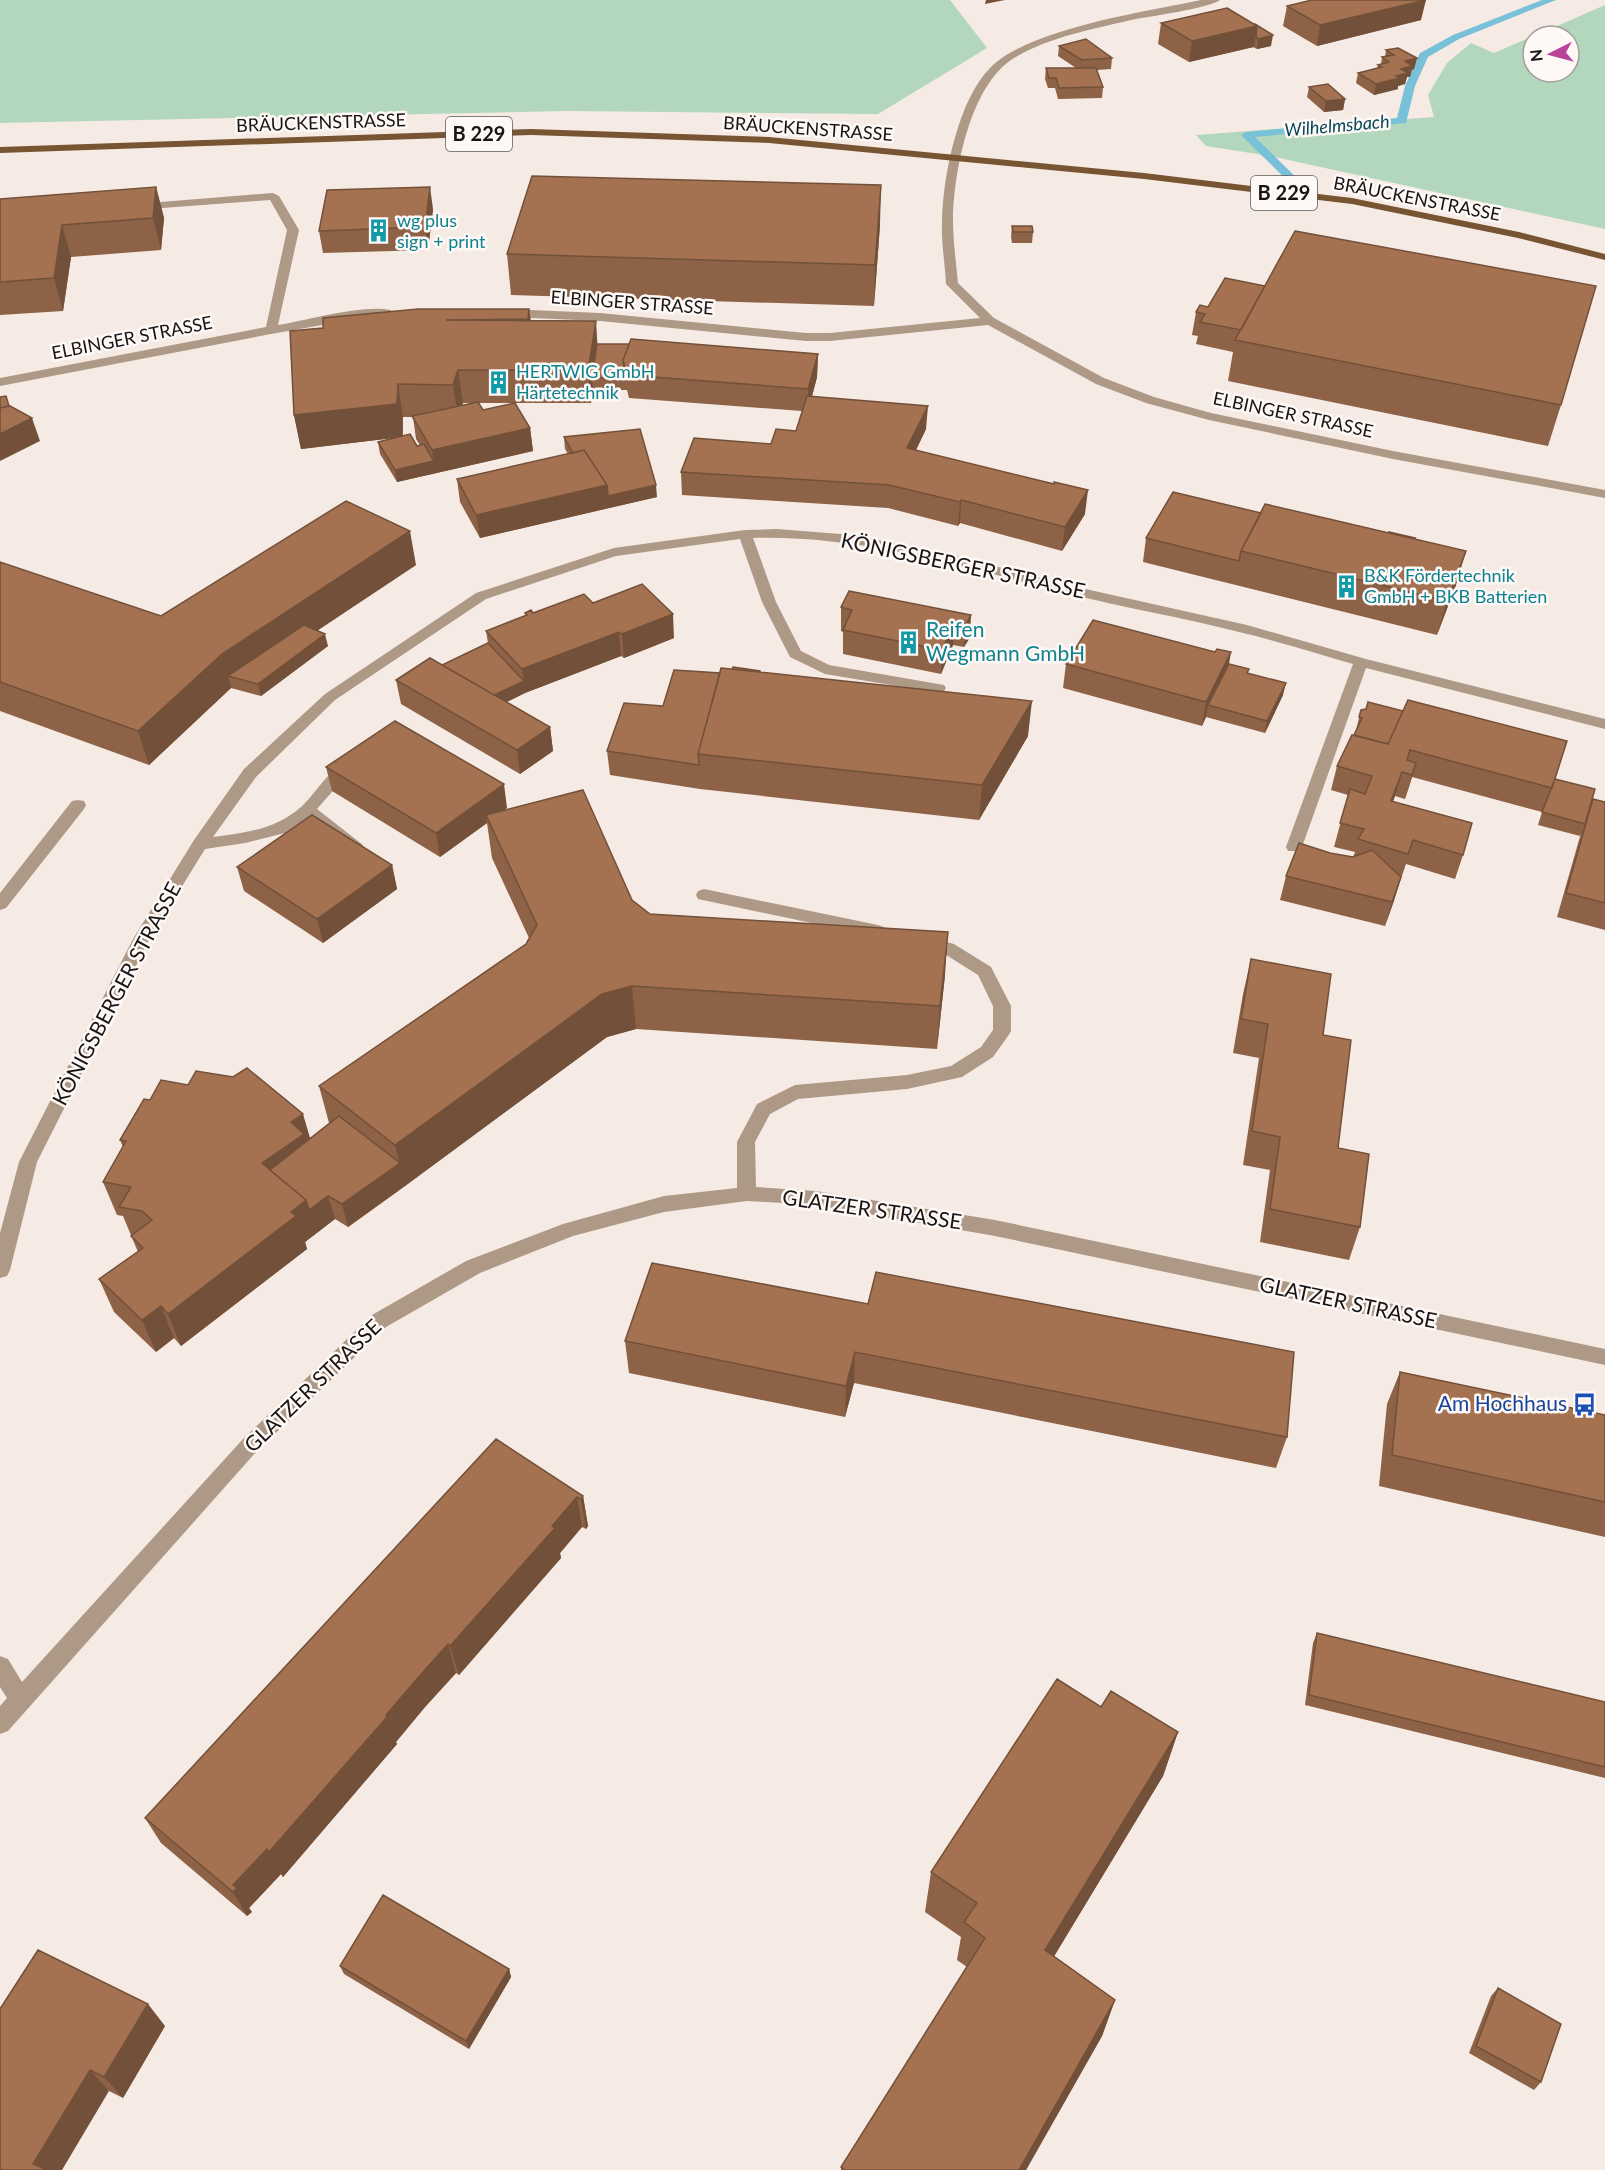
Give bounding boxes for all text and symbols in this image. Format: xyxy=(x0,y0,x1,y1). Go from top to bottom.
north arrow xyxy=(1521,24,1581,84)
text: N xyxy=(1525,48,1546,63)
street label: BRÄUCKENSTRASSE xyxy=(236,108,406,136)
water label: Wilhelmsbach xyxy=(1283,109,1390,141)
street label: BRÄUCKENSTRASSE xyxy=(723,111,894,145)
road number: B 229 xyxy=(446,117,512,151)
street label: BRÄUCKENSTRASSE xyxy=(1332,171,1503,225)
road number: B 229 xyxy=(1251,176,1317,210)
place label: wg plus sign + print xyxy=(397,209,486,252)
building icon: wg plus sign + print xyxy=(366,218,392,244)
street label: ELBINGER STRASSE xyxy=(550,285,714,319)
street label: ELBINGER STRASSE xyxy=(50,311,214,363)
place label: HERTWIG GmbH Härtetechnik xyxy=(516,360,654,403)
building icon: HERTWIG GmbH Härtetechnik xyxy=(485,369,511,395)
street label: ELBINGER STRASSE xyxy=(1211,386,1375,442)
street label: KÖNIGSBERGER STRASSE xyxy=(839,526,1088,603)
place label: B&K Fördertechnik GmbH + BKB Batterien xyxy=(1364,564,1547,607)
building icon: B&K Fördertechnik GmbH + BKB Batterien xyxy=(1333,573,1359,599)
place label: Reifen Wegmann GmbH xyxy=(926,616,1085,665)
building icon: Reifen Wegmann GmbH xyxy=(895,629,921,655)
street label: KÖNIGSBERGER STRASSE xyxy=(46,877,185,1109)
street label: GLATZER STRASSE xyxy=(781,1184,963,1233)
street label: GLATZER STRASSE xyxy=(1257,1271,1439,1333)
street label: GLATZER STRASSE xyxy=(238,1313,386,1457)
place label: Am Hochhaus xyxy=(1438,1390,1567,1415)
bus stop icon: Am Hochhaus xyxy=(1572,1391,1598,1417)

